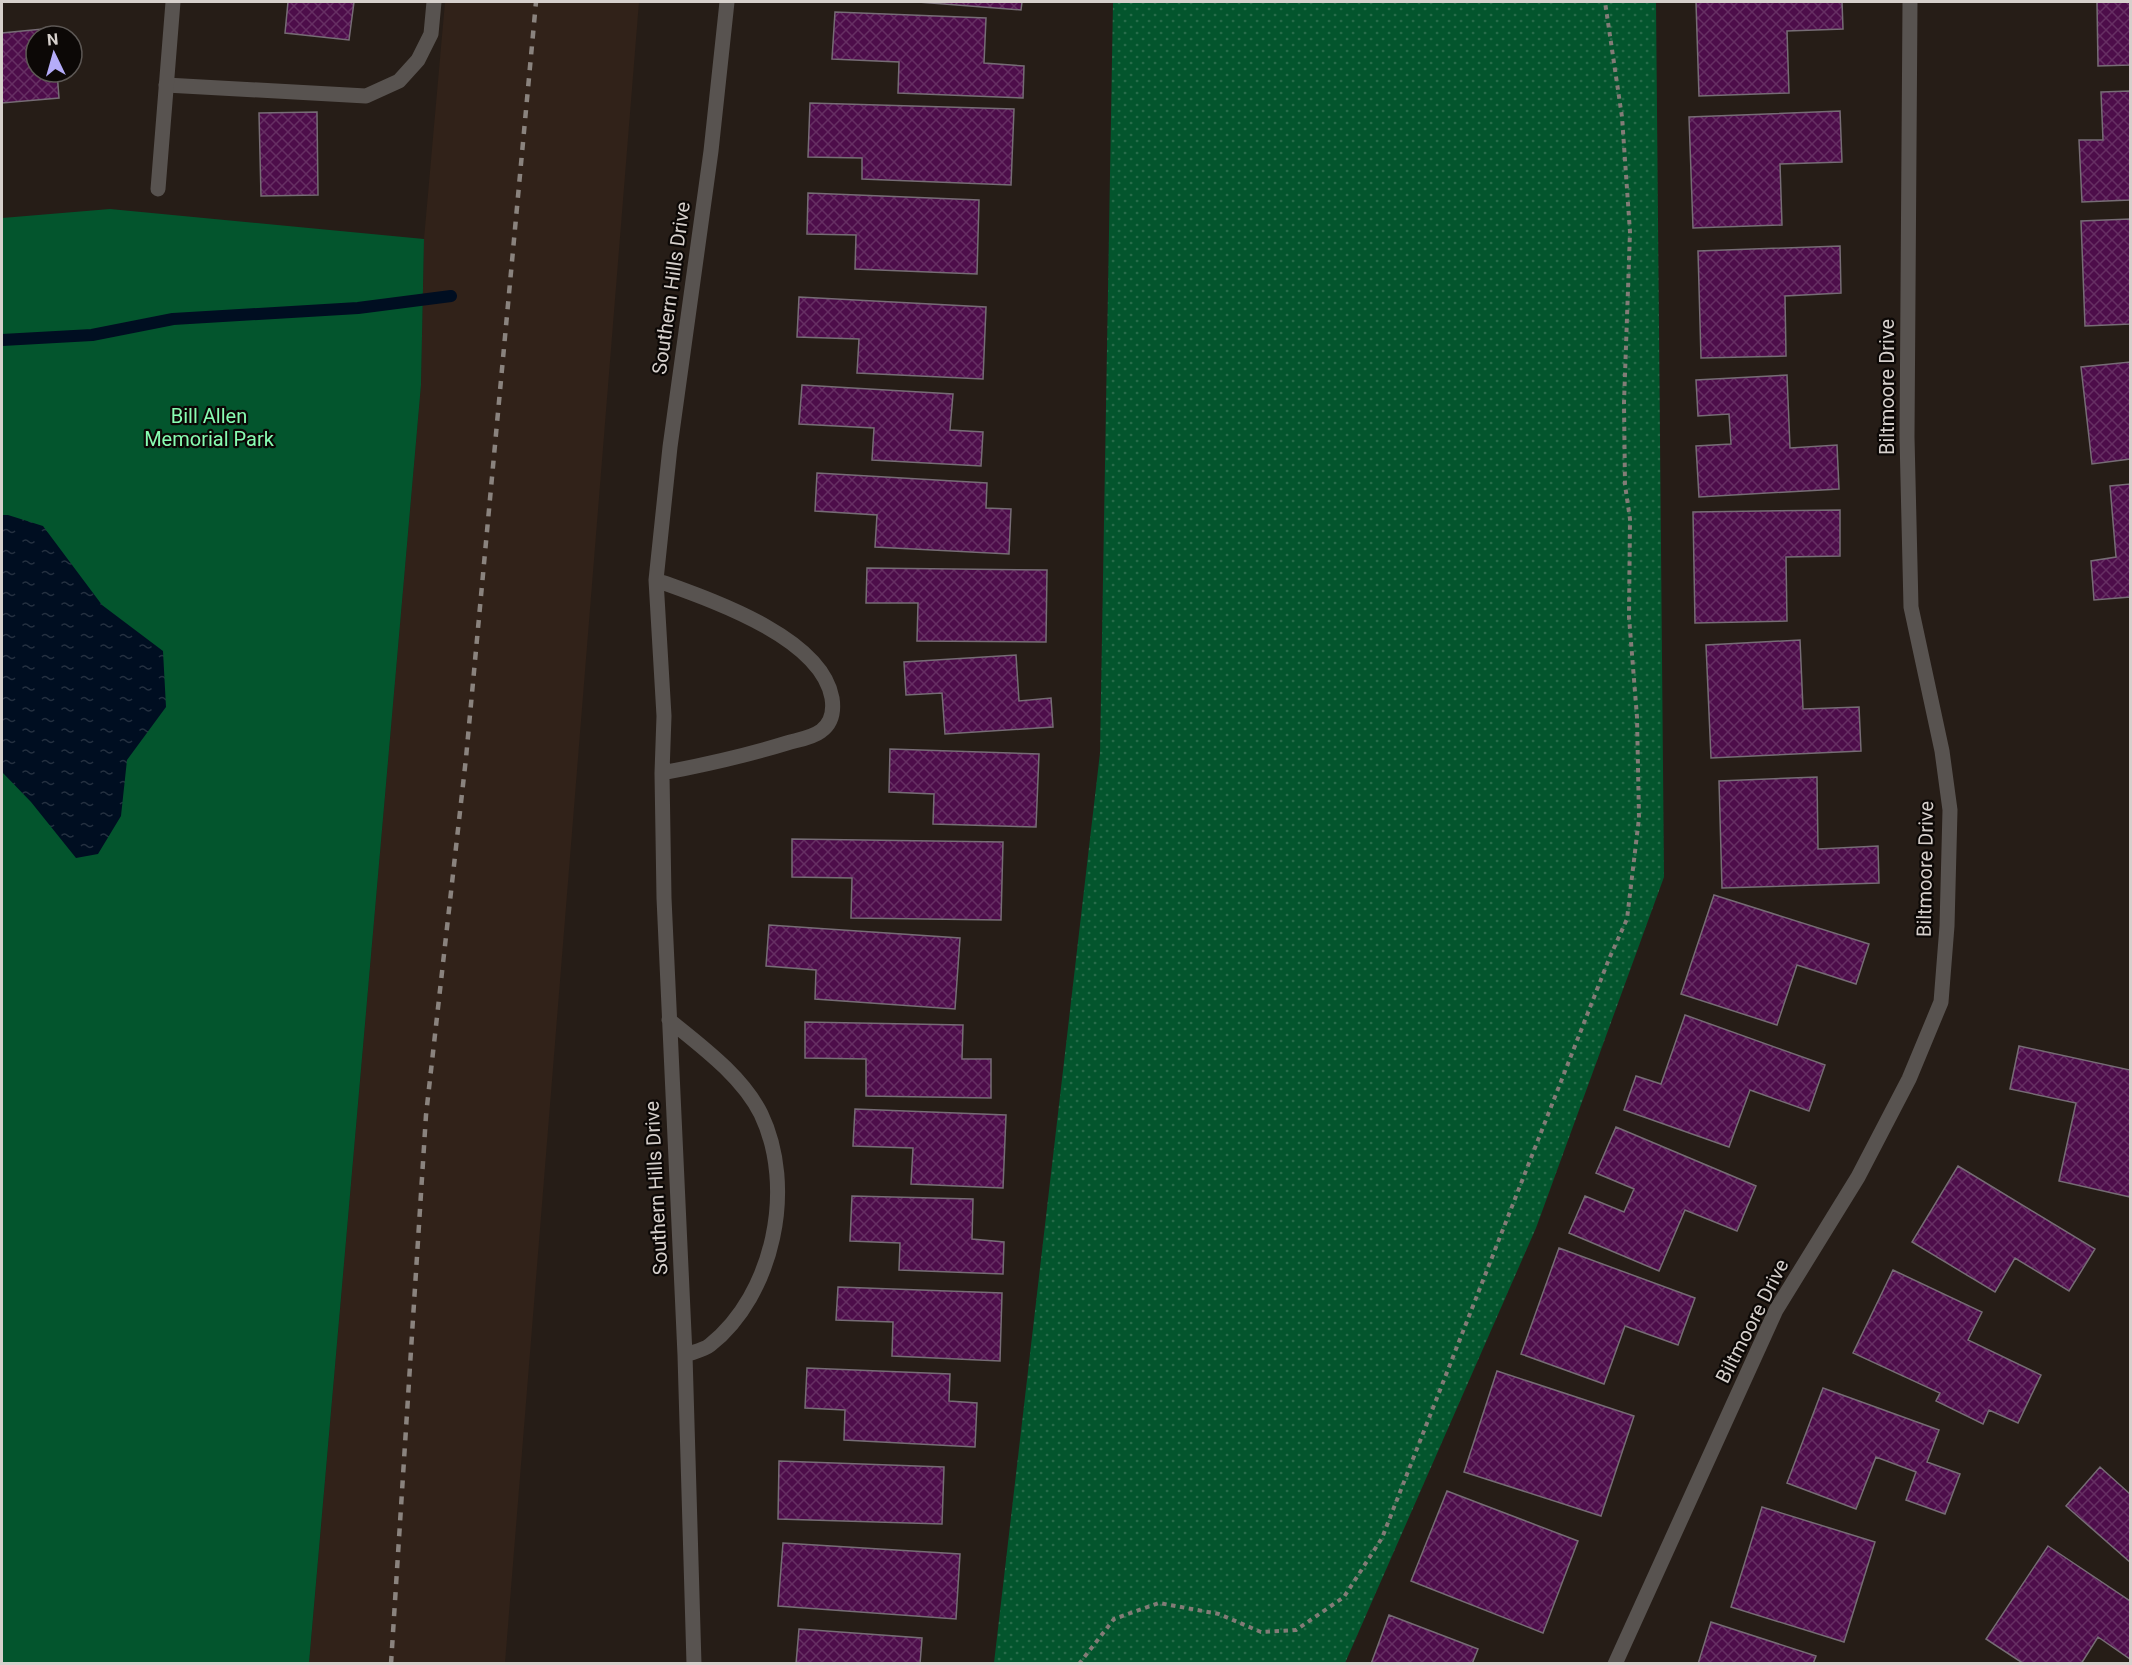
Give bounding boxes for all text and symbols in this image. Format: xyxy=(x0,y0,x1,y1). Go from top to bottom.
north arrow xyxy=(24,24,84,84)
text: N xyxy=(46,30,59,50)
street label: Southern Hills Drive xyxy=(647,200,695,376)
street label: Biltmoore Drive xyxy=(1875,319,1899,455)
park label: Bill Allen Memorial Park xyxy=(144,404,275,451)
street label: Biltmoore Drive xyxy=(1912,801,1938,937)
street label: Southern Hills Drive xyxy=(639,1100,673,1276)
street label: Biltmoore Drive xyxy=(1710,1255,1794,1387)

